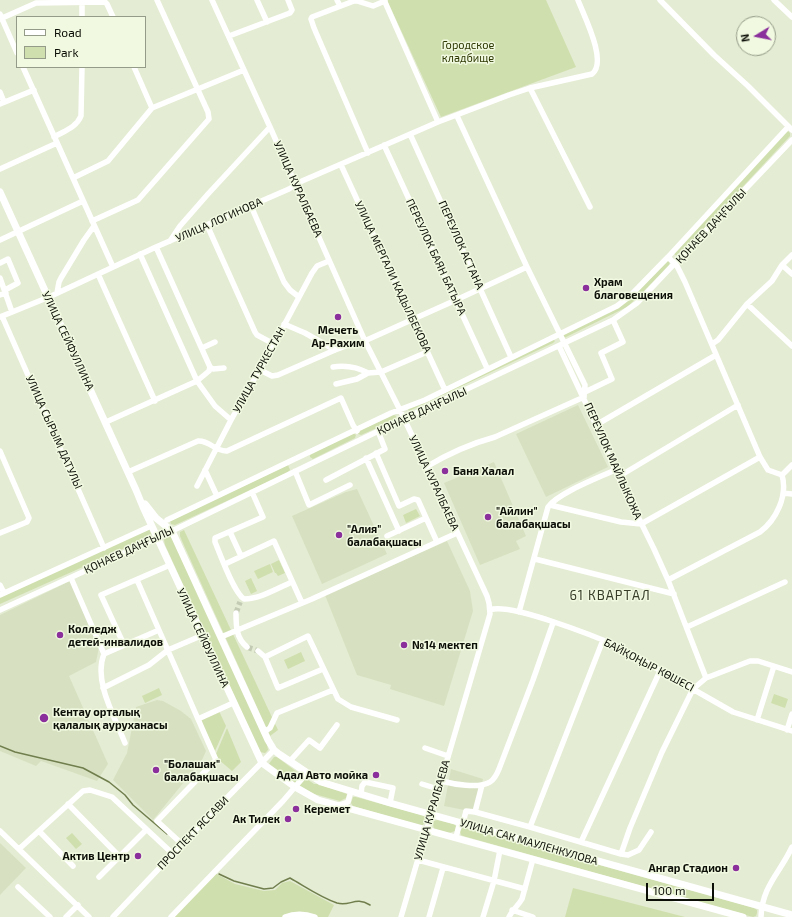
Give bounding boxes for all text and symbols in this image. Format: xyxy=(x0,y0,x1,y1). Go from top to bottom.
legend xyxy=(16,16,146,68)
north arrow xyxy=(736,16,776,56)
text: Road xyxy=(54,25,82,39)
text: N xyxy=(738,33,752,43)
park label: Городское кладбище xyxy=(442,38,494,64)
text: Park xyxy=(54,45,79,59)
street label: УЛИЦА КУРАЛБАЕВА xyxy=(271,139,325,239)
street label: ҚОНАЕВ ДАҢҒЫЛЫ xyxy=(673,186,749,266)
street label: УЛИЦА ЛОГИНОВА xyxy=(174,195,264,245)
street label: ПЕРЕУЛОК БАЯН БАТЫРА xyxy=(403,197,469,317)
street label: ПЕРЕУЛОК АСТАНА xyxy=(435,198,487,292)
street label: УЛИЦА МЕРГАЛИ КАДЫЛБЕКОВА xyxy=(352,199,434,355)
place label: Храм благовещения xyxy=(594,275,673,301)
marker: Храм благовещения xyxy=(581,283,591,293)
street label: УЛИЦА СЕЙФУЛЛИНА xyxy=(39,289,97,393)
marker: Мечеть Ар-Рахим xyxy=(333,312,343,322)
place label: Мечеть Ар-Рахим xyxy=(311,323,365,349)
street label: УЛИЦА ТУРКЕСТАН xyxy=(230,325,288,415)
street label: УЛИЦА СЫРЫМ ДАТУЛЫ xyxy=(23,373,85,491)
street label: ҚОНАЕВ ДАҢҒЫЛЫ xyxy=(375,384,469,438)
street label: ПЕРЕУЛОК МАЙЛЫКОЖА xyxy=(581,400,645,522)
street label: УЛИЦА КУРАЛБАЕВА xyxy=(406,433,462,533)
place label: Баня Халал xyxy=(453,464,514,478)
marker: Баня Халал xyxy=(440,466,450,476)
place label: "Айлин" балабақшасы xyxy=(496,504,571,530)
marker: "Айлин" балабақшасы xyxy=(483,512,493,522)
place label: "Алия" балабақшасы xyxy=(347,522,422,548)
street label: ҚОНАЕВ ДАҢҒЫЛЫ xyxy=(82,523,176,577)
marker: "Алия" балабақшасы xyxy=(334,530,344,540)
street label: УЛИЦА СЕЙФУЛЛИНА xyxy=(174,586,232,690)
district label: 61 КВАРТАЛ xyxy=(569,588,651,604)
place label: Колледж детей-инвалидов xyxy=(68,622,163,648)
marker: Колледж детей-инвалидов xyxy=(55,630,65,640)
street label: БАЙҚОҢЫР КӨШЕСІ xyxy=(602,636,696,694)
place label: №14 мектеп xyxy=(412,638,478,652)
marker: №14 мектеп xyxy=(399,640,409,650)
place label: Кентау орталық қалалық ауруханасы xyxy=(53,705,168,731)
marker: Кентау орталық қалалық ауруханасы xyxy=(38,712,50,724)
place label: "Болашак" балабақшасы xyxy=(164,757,239,783)
street label: УЛИЦА КУРАЛБАЕВА xyxy=(411,758,453,862)
marker: "Болашак" балабақшасы xyxy=(151,765,161,775)
place label: Адал Авто мойка xyxy=(276,768,368,782)
marker: Адал Авто мойка xyxy=(371,770,381,780)
street label: ПРОСПЕКТ ЯССАВИ xyxy=(155,794,231,872)
place label: Керемет xyxy=(304,802,350,816)
marker: Керемет xyxy=(291,804,301,814)
place label: Ак Тилек xyxy=(233,812,280,826)
marker: Ак Тилек xyxy=(283,814,293,824)
street label: УЛИЦА САК МАУЛЕНКУЛОВА xyxy=(459,816,599,868)
place label: Актив Центр xyxy=(63,849,130,863)
marker: Актив Центр xyxy=(133,851,143,861)
place label: Ангар Стадион xyxy=(649,861,728,875)
marker: Ангар Стадион xyxy=(731,863,741,873)
scale bar xyxy=(648,875,716,901)
text: 100 m xyxy=(653,883,685,897)

